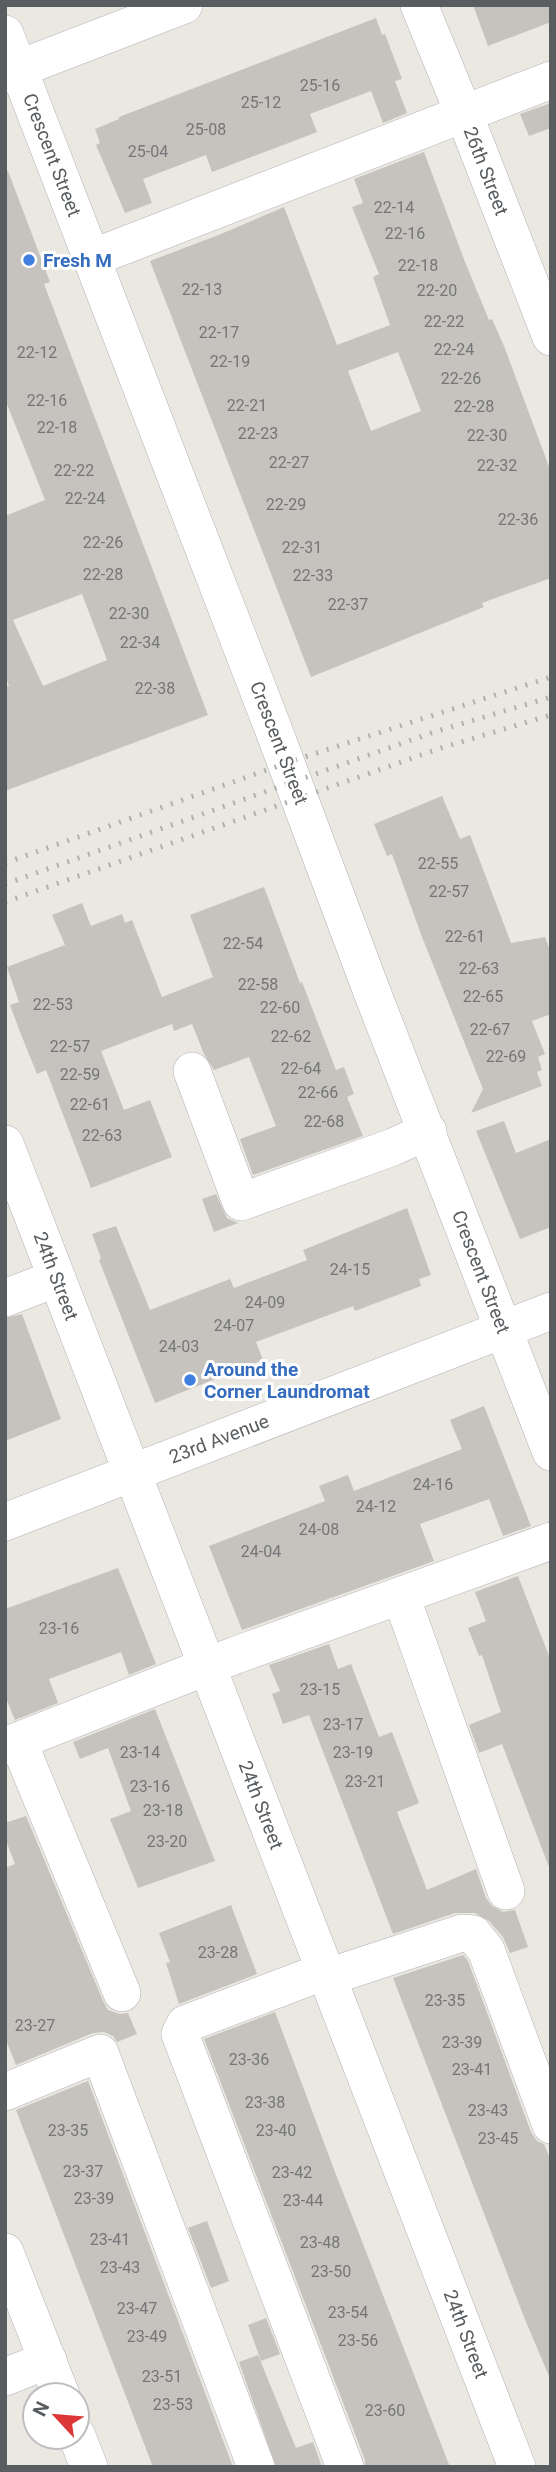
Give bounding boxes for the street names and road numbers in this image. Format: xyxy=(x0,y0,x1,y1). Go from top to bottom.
street label: Crescent Street xyxy=(18,90,86,220)
street label: 26th Street xyxy=(459,124,513,218)
street label: Crescent Street xyxy=(245,678,313,808)
street label: Crescent Street xyxy=(447,1207,515,1337)
street label: 24th Street xyxy=(29,1229,83,1323)
street label: 23rd Avenue xyxy=(166,1409,272,1469)
street label: 24th Street xyxy=(234,1758,288,1852)
street label: 24th Street xyxy=(439,2287,493,2381)

